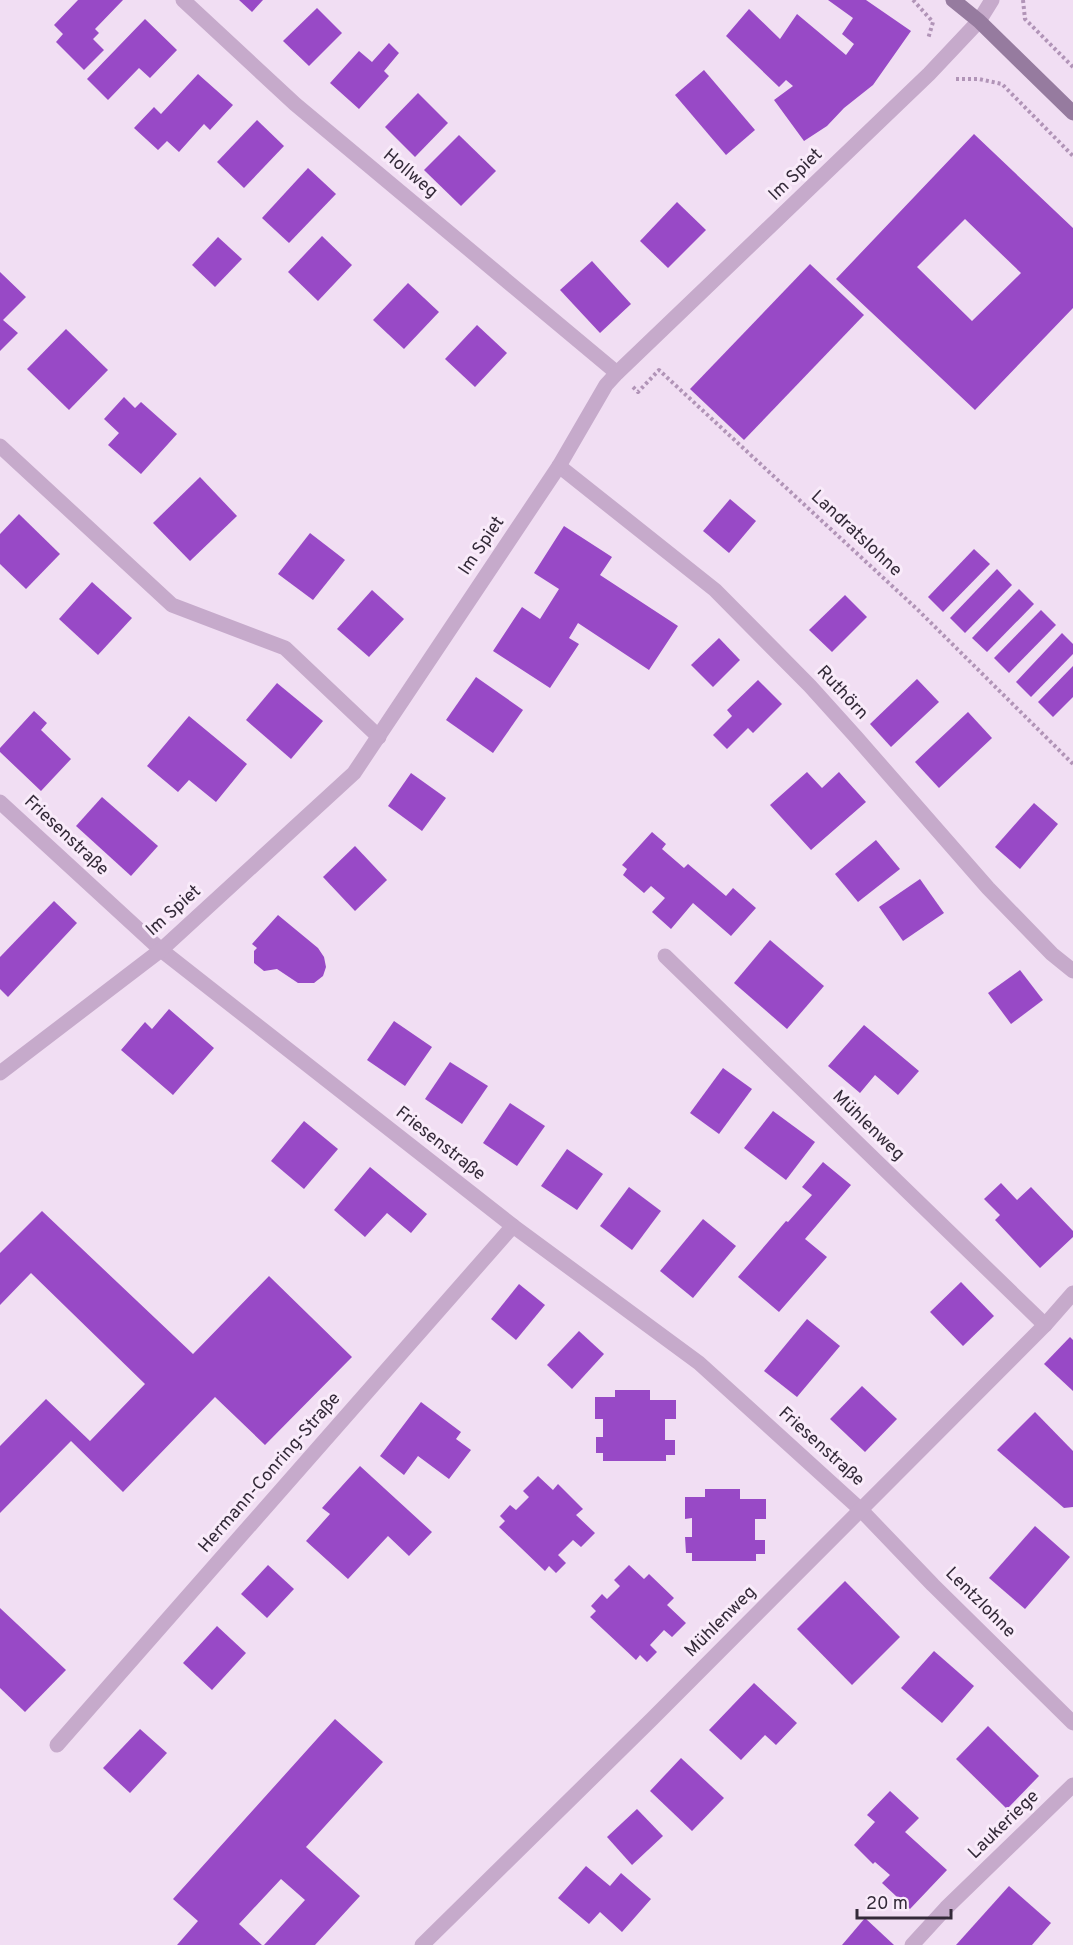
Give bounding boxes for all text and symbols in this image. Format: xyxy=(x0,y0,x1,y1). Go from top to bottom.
street label: Hollweg xyxy=(378,144,442,204)
street label: Im Spiet xyxy=(764,144,828,206)
street label: Landratslohne xyxy=(806,486,906,582)
street label: Im Spiet xyxy=(454,512,510,580)
street label: Ruthörn xyxy=(811,661,873,725)
street label: Friesenstraße xyxy=(19,791,113,881)
street label: Im Spiet xyxy=(142,880,206,942)
street label: Mühlenweg xyxy=(827,1086,909,1166)
street label: Friesenstraße xyxy=(390,1102,490,1186)
street label: Hermann-Conring-Straße xyxy=(194,1388,346,1558)
street label: Friesenstraße xyxy=(773,1402,869,1492)
street label: Lentzlohne xyxy=(940,1563,1020,1643)
street label: Mühlenweg xyxy=(680,1581,762,1663)
street label: Laukeriege xyxy=(964,1786,1044,1864)
scale bar xyxy=(857,1882,952,1920)
text: 20 m xyxy=(866,1893,908,1916)

